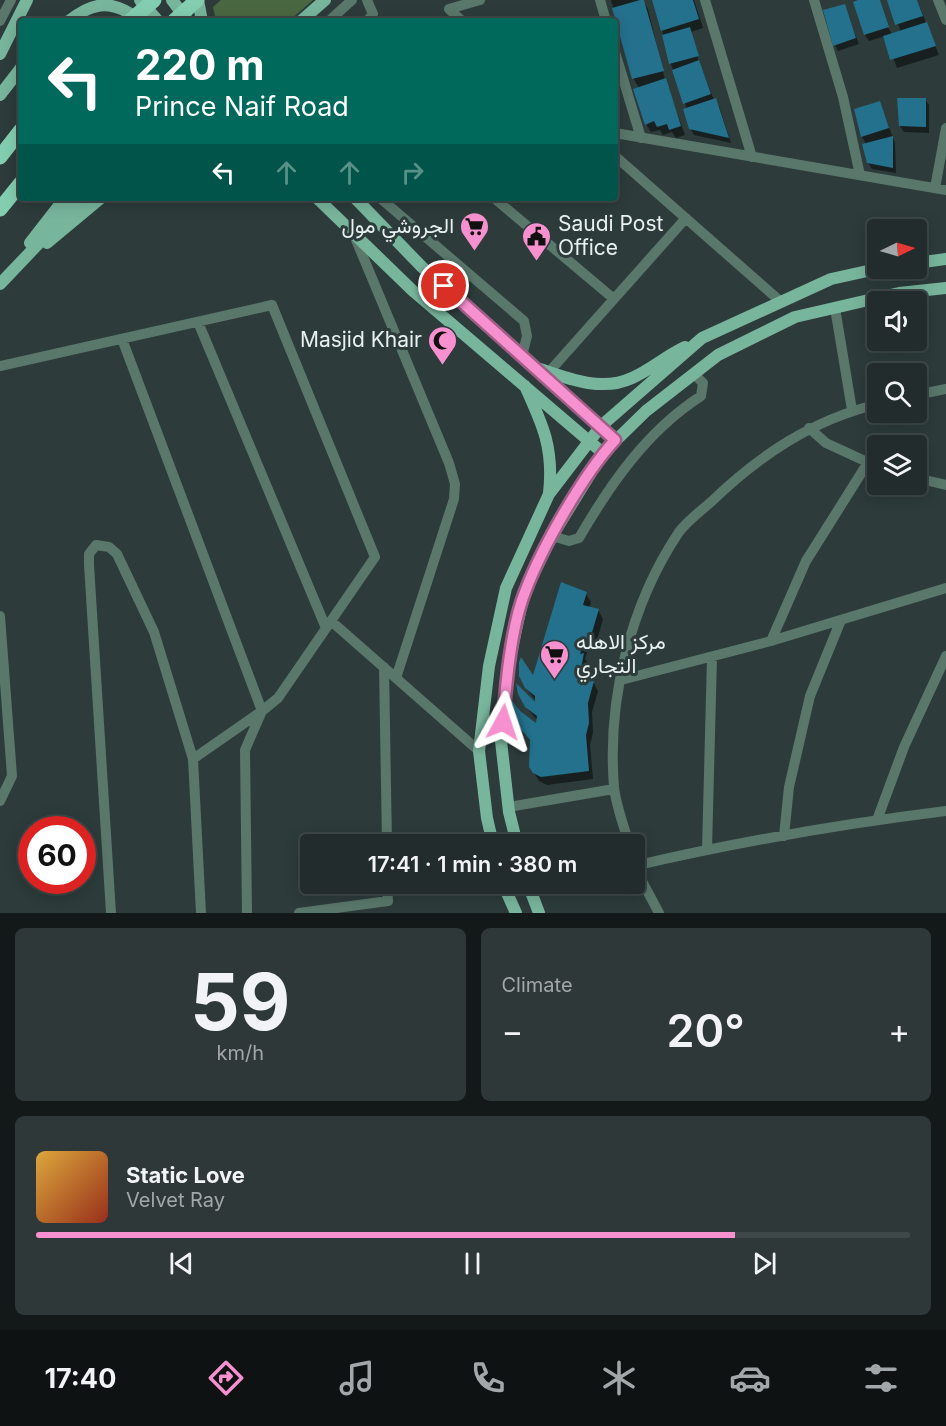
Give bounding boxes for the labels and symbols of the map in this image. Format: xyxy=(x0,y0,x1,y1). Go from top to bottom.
supermarket icon: الجروشي مول xyxy=(459,210,491,252)
place label: Saudi Post Office xyxy=(558,211,664,260)
place label: الجروشي مول xyxy=(342,213,454,243)
north arrow xyxy=(867,219,927,279)
public building icon: Saudi Post Office xyxy=(521,220,553,262)
pin xyxy=(418,260,469,311)
mosque icon: Masjid Khair xyxy=(427,324,459,366)
place label: Masjid Khair xyxy=(300,327,422,352)
place label: مركز الاهله التجاري xyxy=(576,629,666,683)
supermarket icon: مركز الاهله التجاري xyxy=(539,638,571,680)
position arrow xyxy=(471,690,535,754)
speed limit sign: 60 xyxy=(18,816,96,894)

